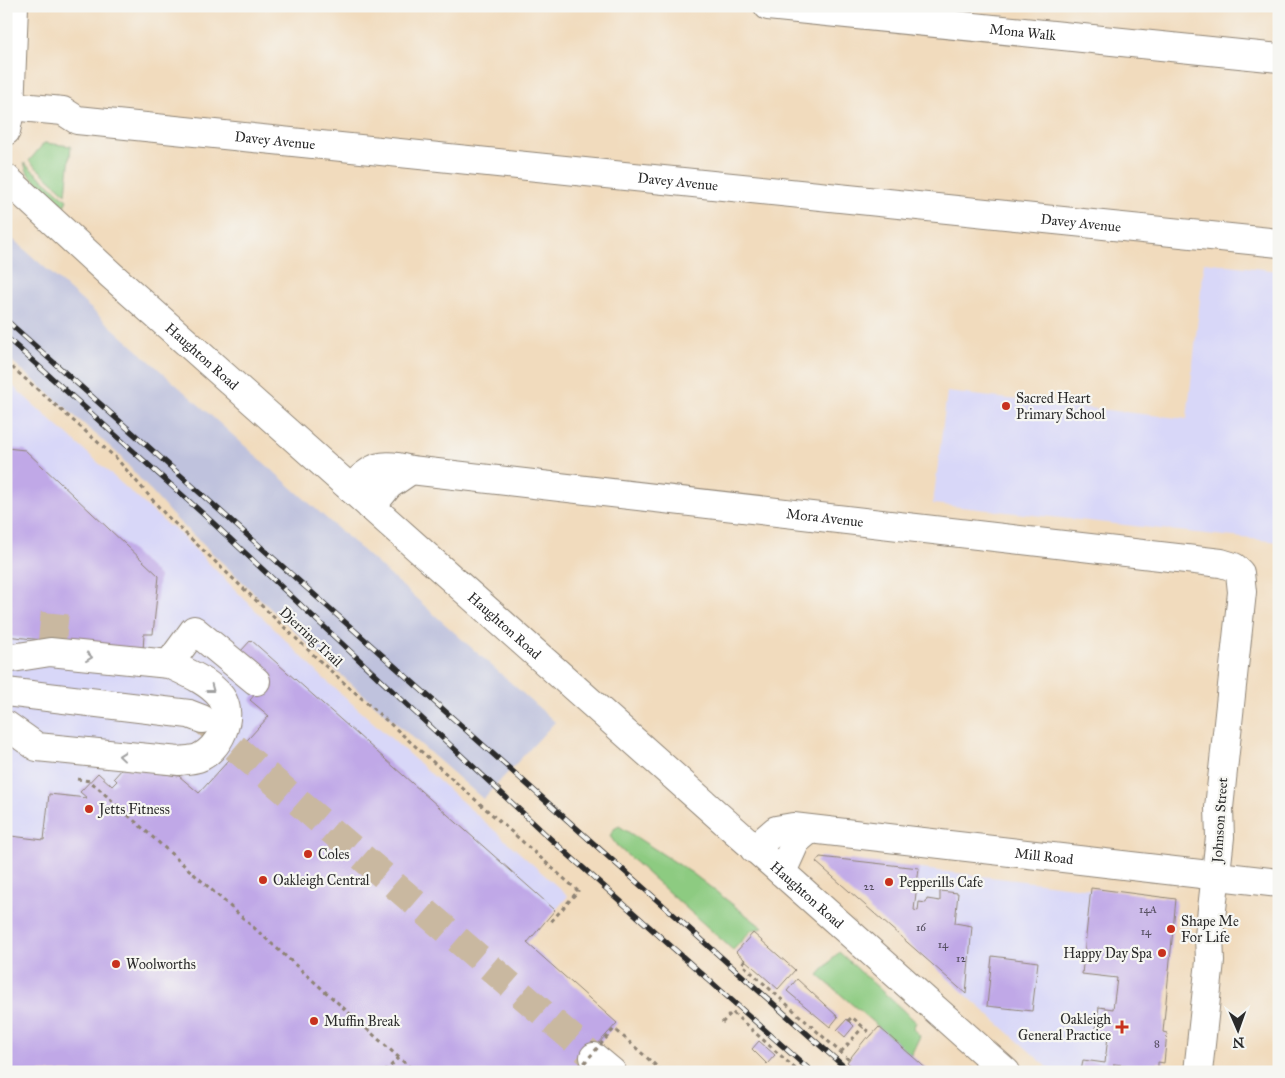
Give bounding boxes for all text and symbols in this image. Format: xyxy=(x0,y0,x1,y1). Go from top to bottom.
street label: Mona Walk xyxy=(989,20,1057,44)
street label: Davey Avenue xyxy=(234,128,316,153)
street label: Davey Avenue xyxy=(637,169,719,194)
street label: Davey Avenue xyxy=(1040,210,1122,235)
street label: Haughton Road xyxy=(162,319,242,393)
place label: Sacred Heart Primary School xyxy=(1016,390,1105,423)
marker: Sacred Heart Primary School xyxy=(1000,400,1012,412)
street label: Mora Avenue xyxy=(785,505,865,530)
street label: Haughton Road xyxy=(464,588,545,663)
street label: Djerring Trail xyxy=(276,604,346,671)
one-way arrow xyxy=(86,651,94,662)
one-way arrow xyxy=(205,683,215,692)
one-way arrow xyxy=(118,751,126,762)
street label: Johnson Street xyxy=(1208,777,1232,865)
place label: Jetts Fitness xyxy=(97,801,170,819)
marker: Jetts Fitness xyxy=(83,803,95,815)
street label: Mill Road xyxy=(1014,844,1074,868)
place label: Coles xyxy=(318,846,349,863)
marker: Coles xyxy=(302,848,314,860)
street label: Haughton Road xyxy=(767,858,847,932)
place label: Oakleigh Central xyxy=(273,872,370,889)
marker: Oakleigh Central xyxy=(257,874,269,886)
place label: Pepperills Cafe xyxy=(899,874,983,891)
marker: Pepperills Cafe xyxy=(883,876,895,888)
house number: 22 xyxy=(864,880,875,893)
house number: 14A xyxy=(1139,903,1158,916)
place label: Shape Me For Life xyxy=(1181,913,1239,946)
house number: 16 xyxy=(916,921,926,934)
marker: Shape Me For Life xyxy=(1165,923,1177,935)
house number: 14 xyxy=(1141,925,1152,938)
house number: 14 xyxy=(938,938,949,951)
place label: Happy Day Spa xyxy=(1063,945,1152,962)
marker: Happy Day Spa xyxy=(1156,947,1168,959)
house number: 12 xyxy=(956,952,966,965)
place label: Woolworths xyxy=(126,956,196,973)
marker: Woolworths xyxy=(110,958,122,970)
north arrow xyxy=(1212,1006,1262,1056)
place label: Oakleigh General Practice xyxy=(1018,1011,1111,1044)
place label: Muffin Break xyxy=(324,1013,401,1030)
marker: Muffin Break xyxy=(308,1015,320,1027)
marker: Oakleigh General Practice xyxy=(1115,1020,1129,1034)
text: N xyxy=(1232,1034,1245,1051)
house number: 8 xyxy=(1154,1037,1160,1050)

